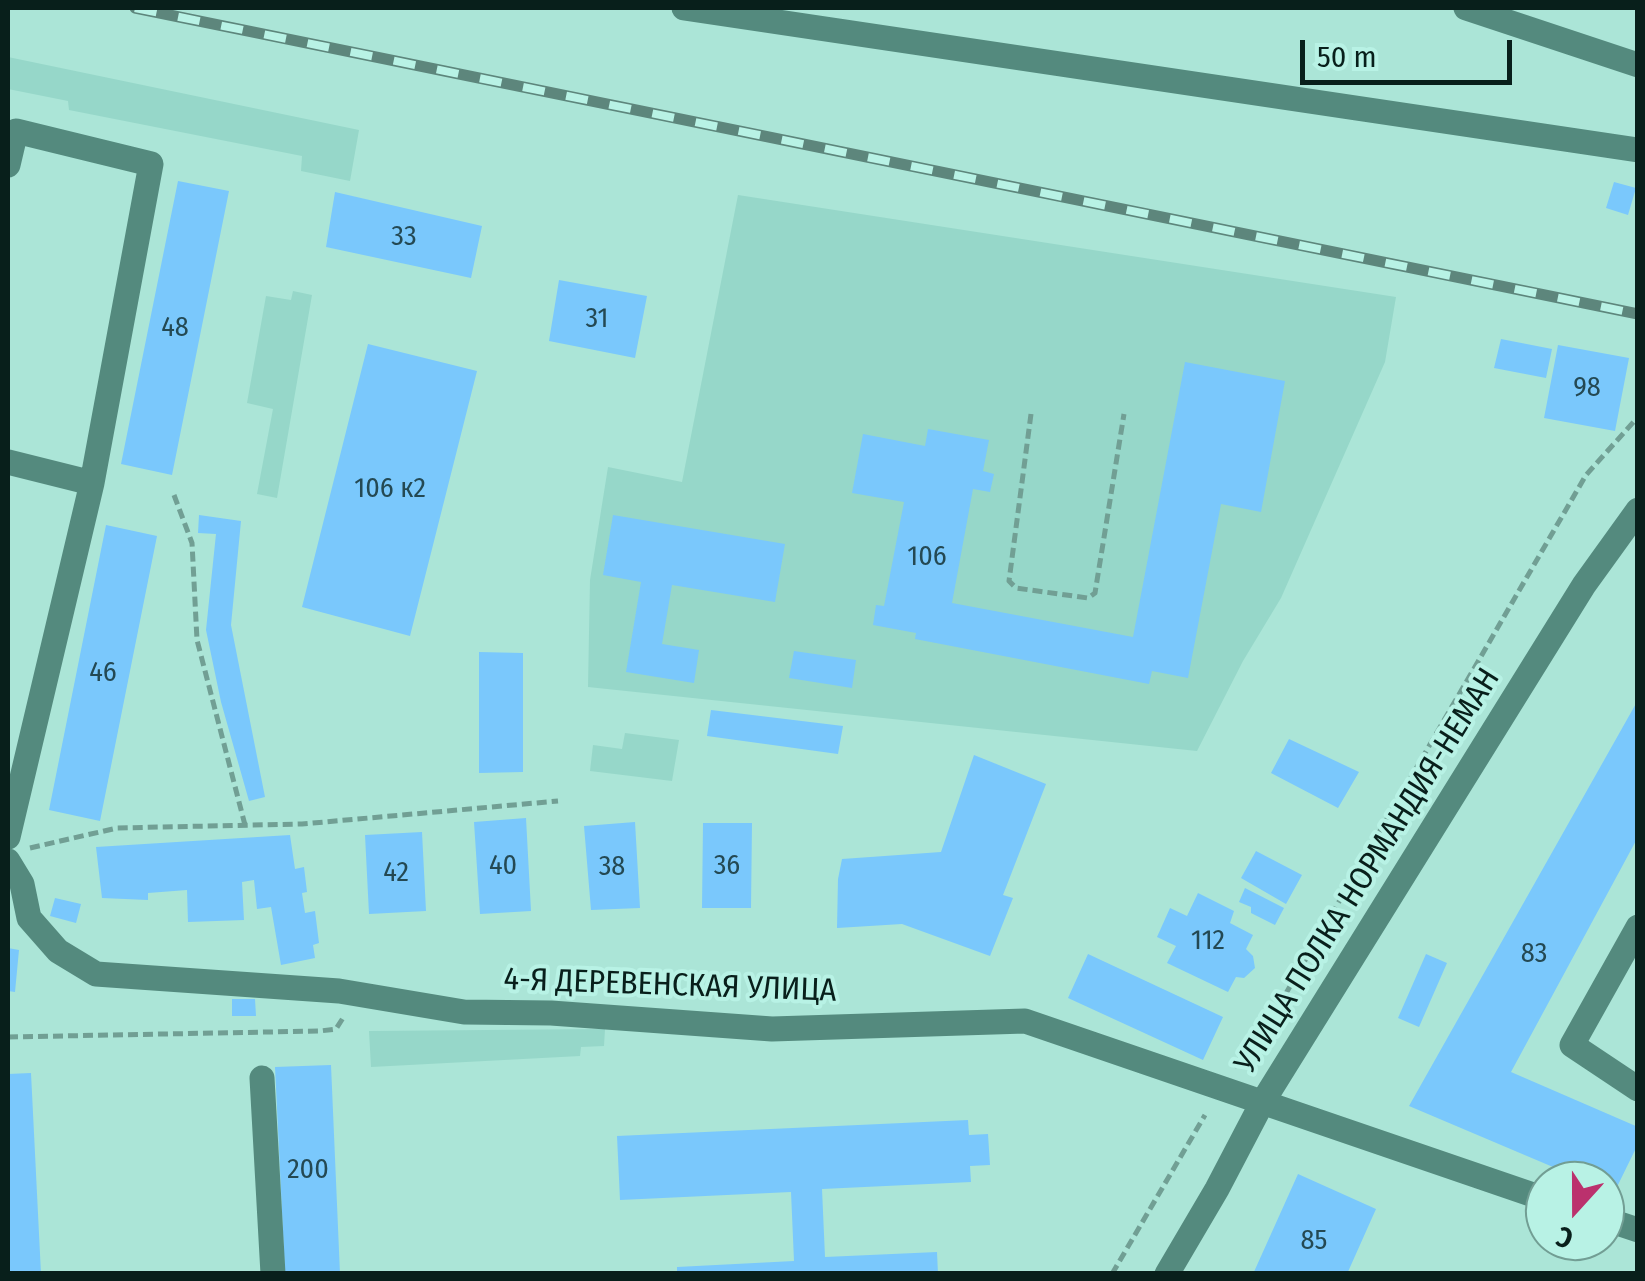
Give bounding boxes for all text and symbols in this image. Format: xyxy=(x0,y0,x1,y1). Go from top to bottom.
scale bar xyxy=(1305,20,1518,82)
text: 50 m xyxy=(1317,39,1377,75)
house number: 33 xyxy=(391,220,417,254)
house number: 31 xyxy=(586,302,608,336)
house number: 48 xyxy=(161,311,189,345)
house number: 98 xyxy=(1573,371,1601,405)
house number: 106 к2 xyxy=(354,472,426,506)
house number: 106 xyxy=(907,540,947,574)
house number: 46 xyxy=(89,656,117,690)
street label: УЛИЦА ПОЛКА НОРМАНДИЯ-НЕМАН xyxy=(1227,662,1509,1080)
house number: 40 xyxy=(489,849,517,883)
house number: 36 xyxy=(714,849,740,883)
house number: 38 xyxy=(599,850,625,884)
house number: 42 xyxy=(383,856,409,890)
house number: 112 xyxy=(1191,924,1225,958)
house number: 83 xyxy=(1521,937,1547,971)
street label: 4-Я ДЕРЕВЕНСКАЯ УЛИЦА xyxy=(503,961,837,1011)
house number: 200 xyxy=(287,1153,329,1187)
north arrow xyxy=(1525,1161,1625,1261)
text: С xyxy=(1552,1220,1578,1256)
house number: 85 xyxy=(1301,1224,1327,1258)

